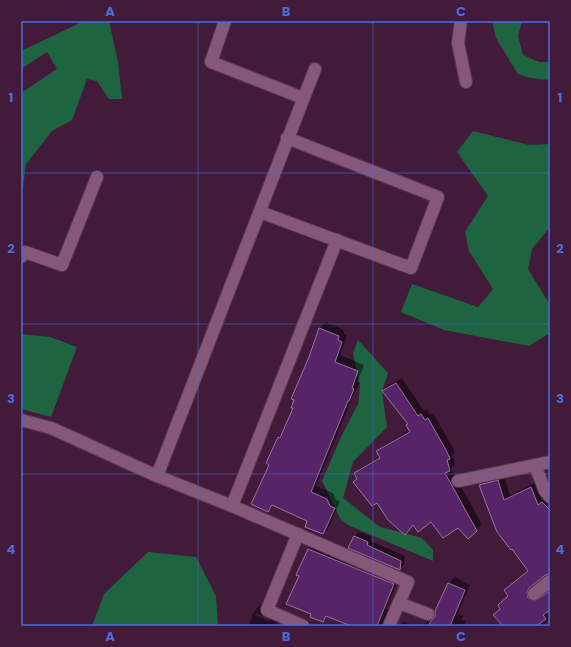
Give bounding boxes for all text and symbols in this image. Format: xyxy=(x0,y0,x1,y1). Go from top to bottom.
text: A xyxy=(105,2,115,21)
text: B xyxy=(282,2,291,21)
text: C xyxy=(456,2,466,21)
text: 1 xyxy=(9,88,13,107)
text: 1 xyxy=(558,88,562,107)
text: 2 xyxy=(7,239,15,258)
text: 2 xyxy=(556,239,564,258)
text: 3 xyxy=(7,389,15,408)
text: 3 xyxy=(556,389,564,408)
text: 4 xyxy=(7,540,16,559)
text: 4 xyxy=(556,540,565,559)
text: A xyxy=(105,627,115,646)
text: B xyxy=(282,627,291,646)
text: C xyxy=(456,627,466,646)

